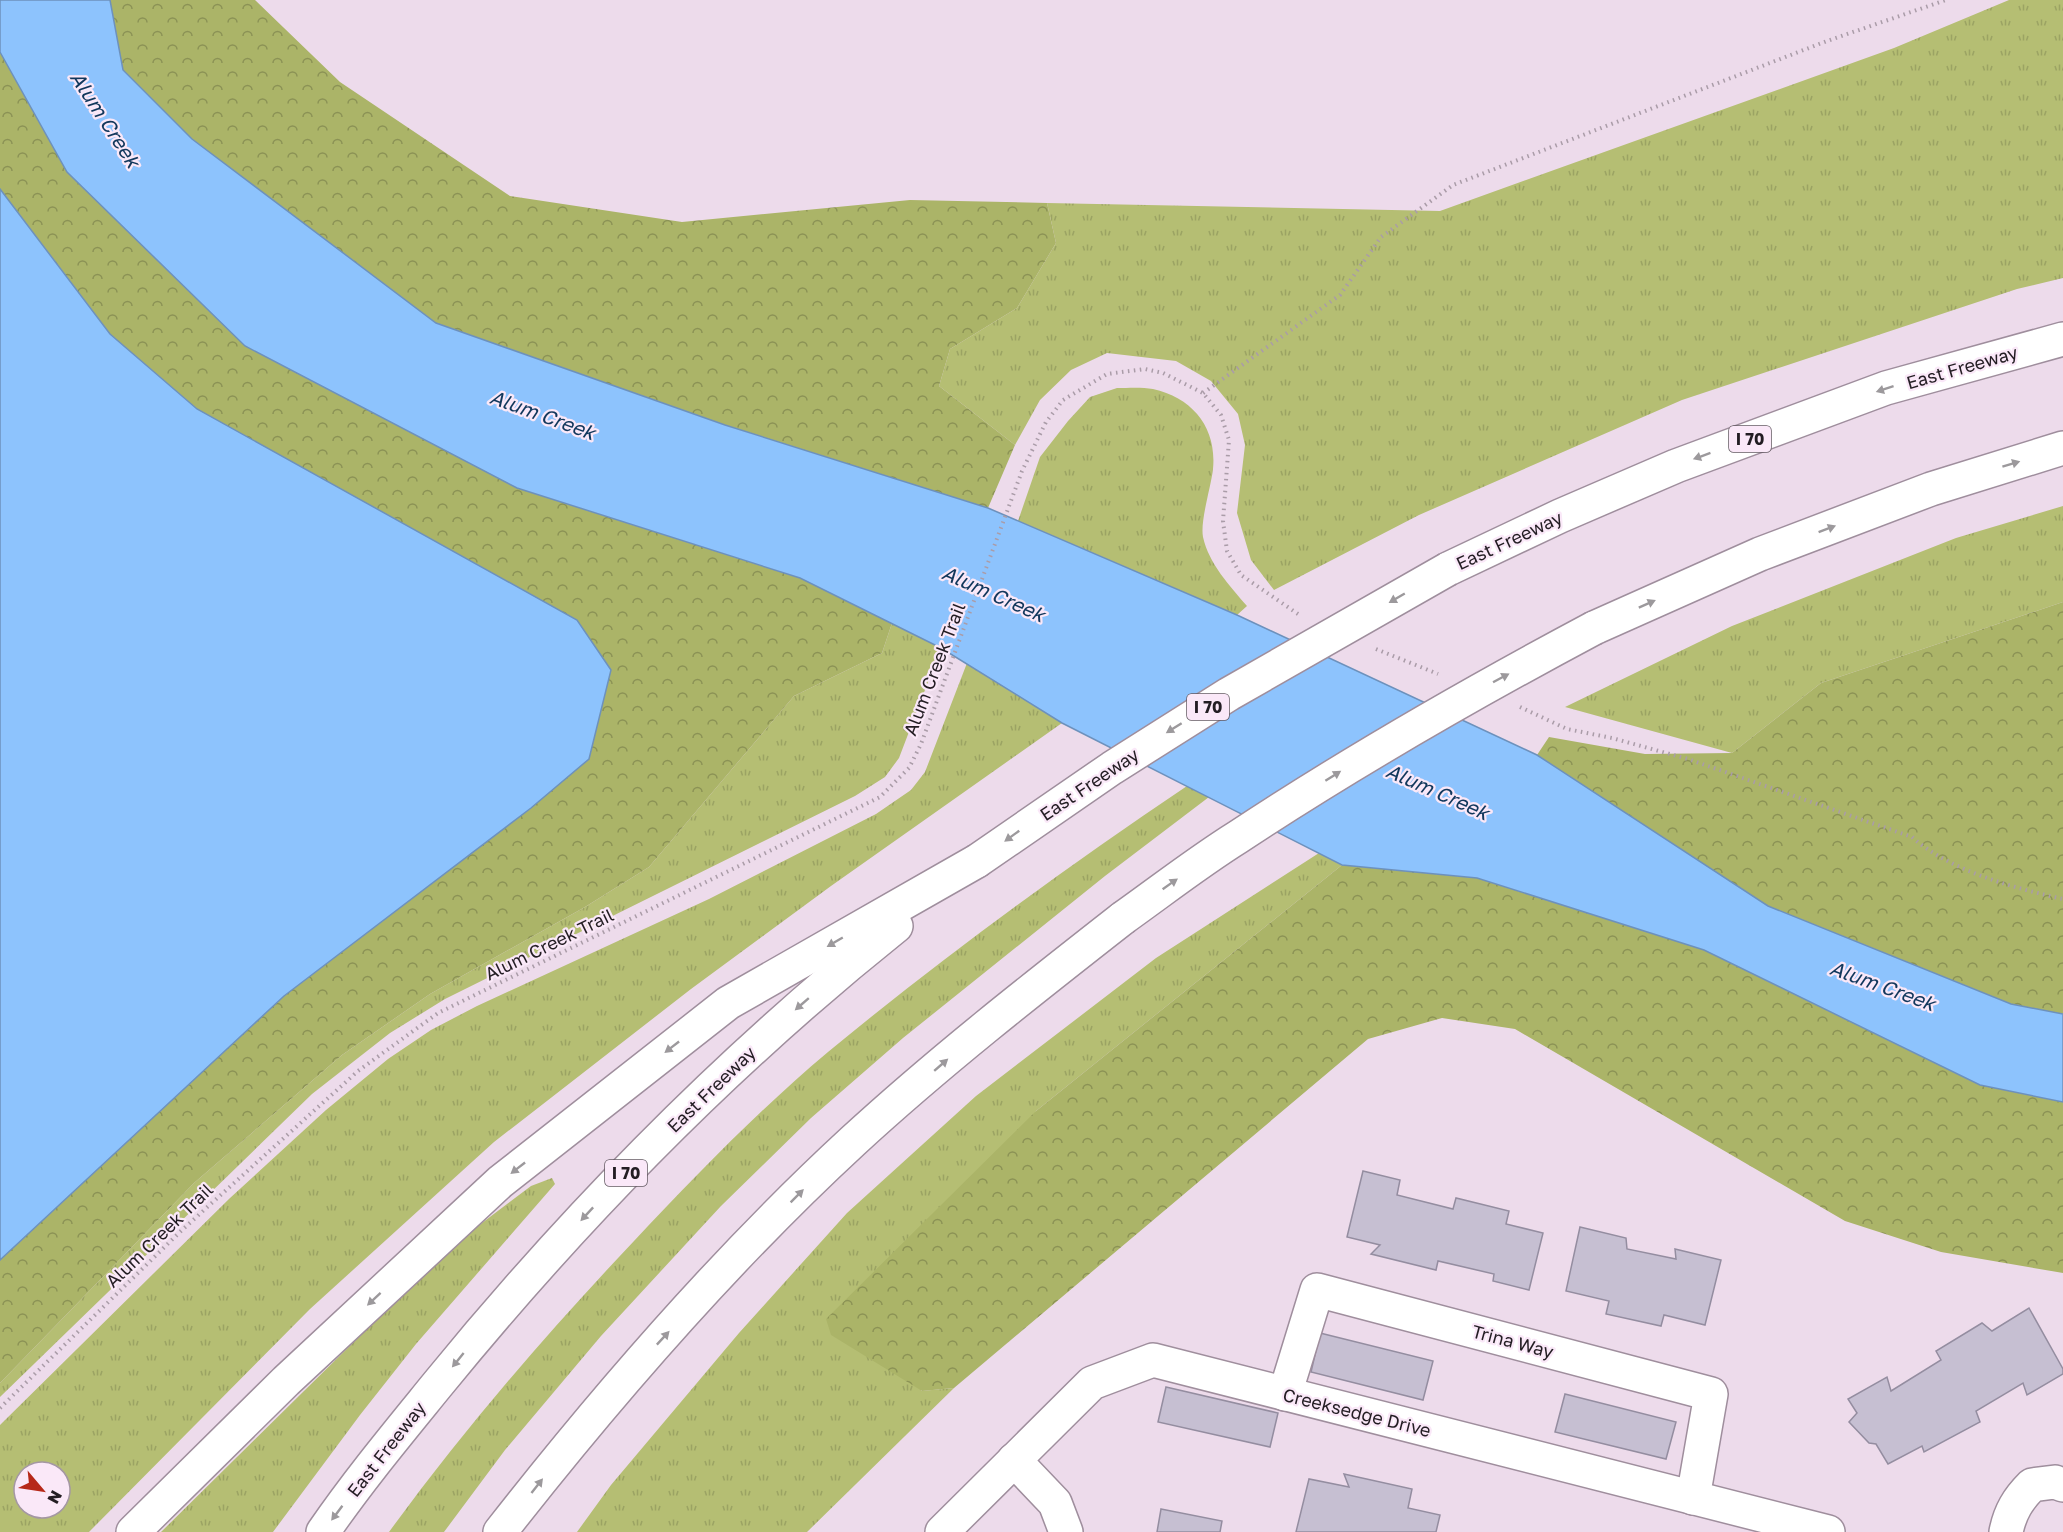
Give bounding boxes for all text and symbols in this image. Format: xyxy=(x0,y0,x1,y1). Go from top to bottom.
water label: Alum Creek xyxy=(66,66,147,174)
street label: East Freeway xyxy=(1904,341,2020,393)
water label: Alum Creek xyxy=(487,384,601,445)
one-way arrow xyxy=(1876,385,1894,394)
road number: I 70 xyxy=(1729,426,1771,452)
one-way arrow xyxy=(1693,452,1711,462)
one-way arrow xyxy=(2002,459,2020,468)
street label: East Freeway xyxy=(1452,506,1566,574)
one-way arrow xyxy=(1818,523,1836,533)
water label: Alum Creek xyxy=(939,560,1052,627)
one-way arrow xyxy=(1388,593,1405,603)
street label: Alum Creek Trail xyxy=(899,599,970,739)
one-way arrow xyxy=(1639,599,1657,609)
one-way arrow xyxy=(1493,673,1510,683)
road number: I 70 xyxy=(1187,694,1229,720)
one-way arrow xyxy=(1166,723,1182,734)
street label: East Freeway xyxy=(1035,743,1143,825)
water label: Alum Creek xyxy=(1383,758,1496,825)
one-way arrow xyxy=(1325,771,1341,782)
one-way arrow xyxy=(1004,830,1020,842)
one-way arrow xyxy=(1162,878,1178,890)
street label: Alum Creek Trail xyxy=(481,903,617,985)
one-way arrow xyxy=(826,937,843,947)
water label: Alum Creek xyxy=(1827,955,1941,1016)
one-way arrow xyxy=(794,997,809,1011)
street label: East Freeway xyxy=(662,1041,760,1137)
one-way arrow xyxy=(664,1041,679,1053)
one-way arrow xyxy=(933,1059,948,1072)
road number: I 70 xyxy=(605,1160,647,1186)
one-way arrow xyxy=(511,1161,526,1173)
street label: Alum Creek Trail xyxy=(101,1178,217,1292)
one-way arrow xyxy=(790,1190,804,1204)
one-way arrow xyxy=(580,1206,594,1221)
one-way arrow xyxy=(367,1292,382,1306)
street label: Trina Way xyxy=(1470,1320,1556,1362)
one-way arrow xyxy=(656,1330,670,1345)
one-way arrow xyxy=(452,1352,465,1367)
street label: Creeksedge Drive xyxy=(1281,1383,1433,1441)
street label: East Freeway xyxy=(342,1397,430,1501)
north arrow xyxy=(12,1460,72,1520)
one-way arrow xyxy=(530,1478,543,1494)
text: N xyxy=(43,1487,67,1507)
one-way arrow xyxy=(331,1504,343,1520)

